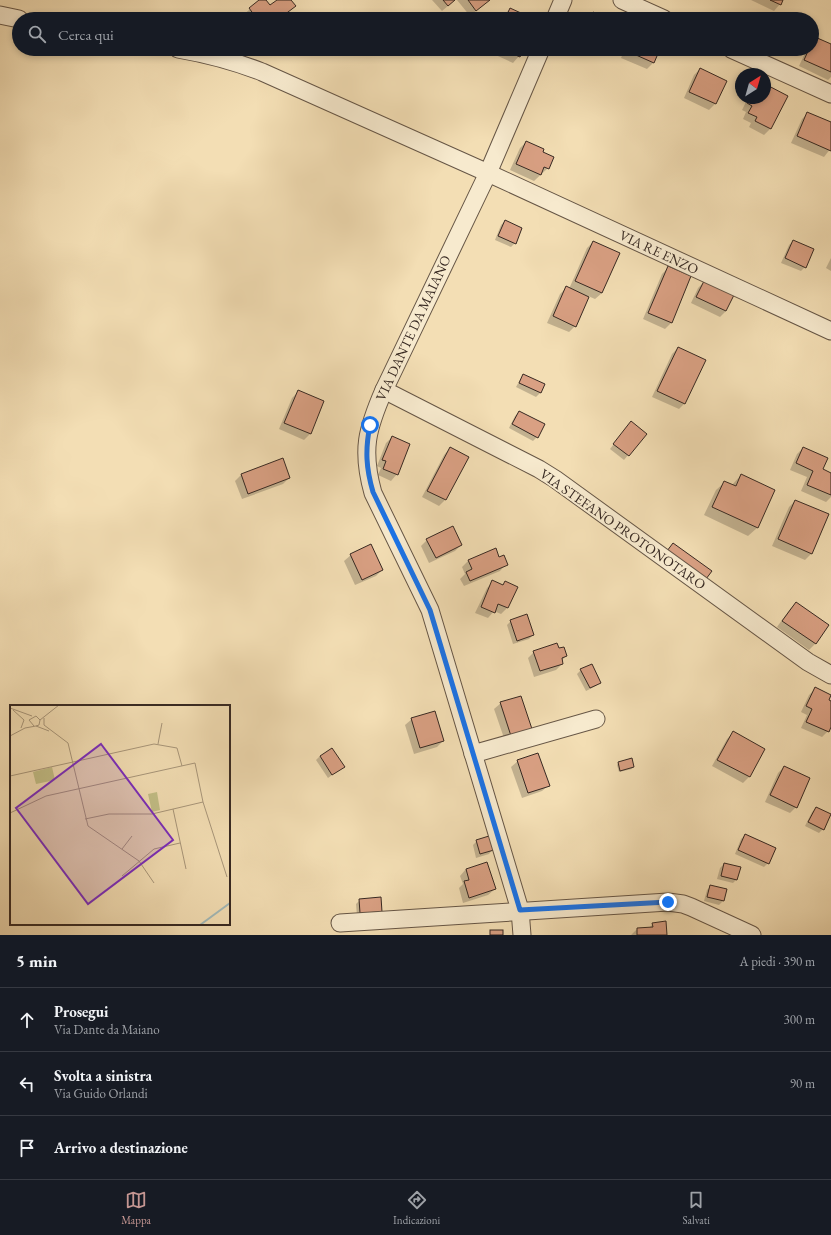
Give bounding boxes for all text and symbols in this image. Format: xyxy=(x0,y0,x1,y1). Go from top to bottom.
search box xyxy=(12,12,819,56)
icon: search xyxy=(26,23,48,45)
text: Cerca qui xyxy=(58,25,114,44)
north arrow xyxy=(735,68,771,104)
street label: VIA RE ENZO xyxy=(616,226,702,278)
street label: VIA DANTE DA MAIANO xyxy=(371,252,455,404)
route start xyxy=(361,416,379,434)
street label: VIA STEFANO PROTONOTARO xyxy=(536,465,710,594)
inset map xyxy=(10,705,230,925)
route end xyxy=(659,893,677,911)
text: 5 min xyxy=(16,950,57,972)
text: A piedi · 390 m xyxy=(740,953,815,970)
text: Prosegui xyxy=(54,1002,109,1021)
icon: ahead xyxy=(16,1009,38,1031)
text: 300 m xyxy=(784,1011,815,1028)
text: Via Dante da Maiano xyxy=(54,1021,160,1038)
text: Svolta a sinistra xyxy=(54,1066,152,1085)
icon: left xyxy=(16,1073,38,1095)
text: 90 m xyxy=(790,1075,815,1092)
text: Via Guido Orlandi xyxy=(54,1085,148,1102)
icon: arrive xyxy=(16,1137,38,1159)
text: Arrivo a destinazione xyxy=(54,1138,188,1157)
tab: Mappa xyxy=(121,1189,151,1227)
tab: Indicazioni xyxy=(393,1189,440,1227)
tab: Salvati xyxy=(683,1189,710,1227)

